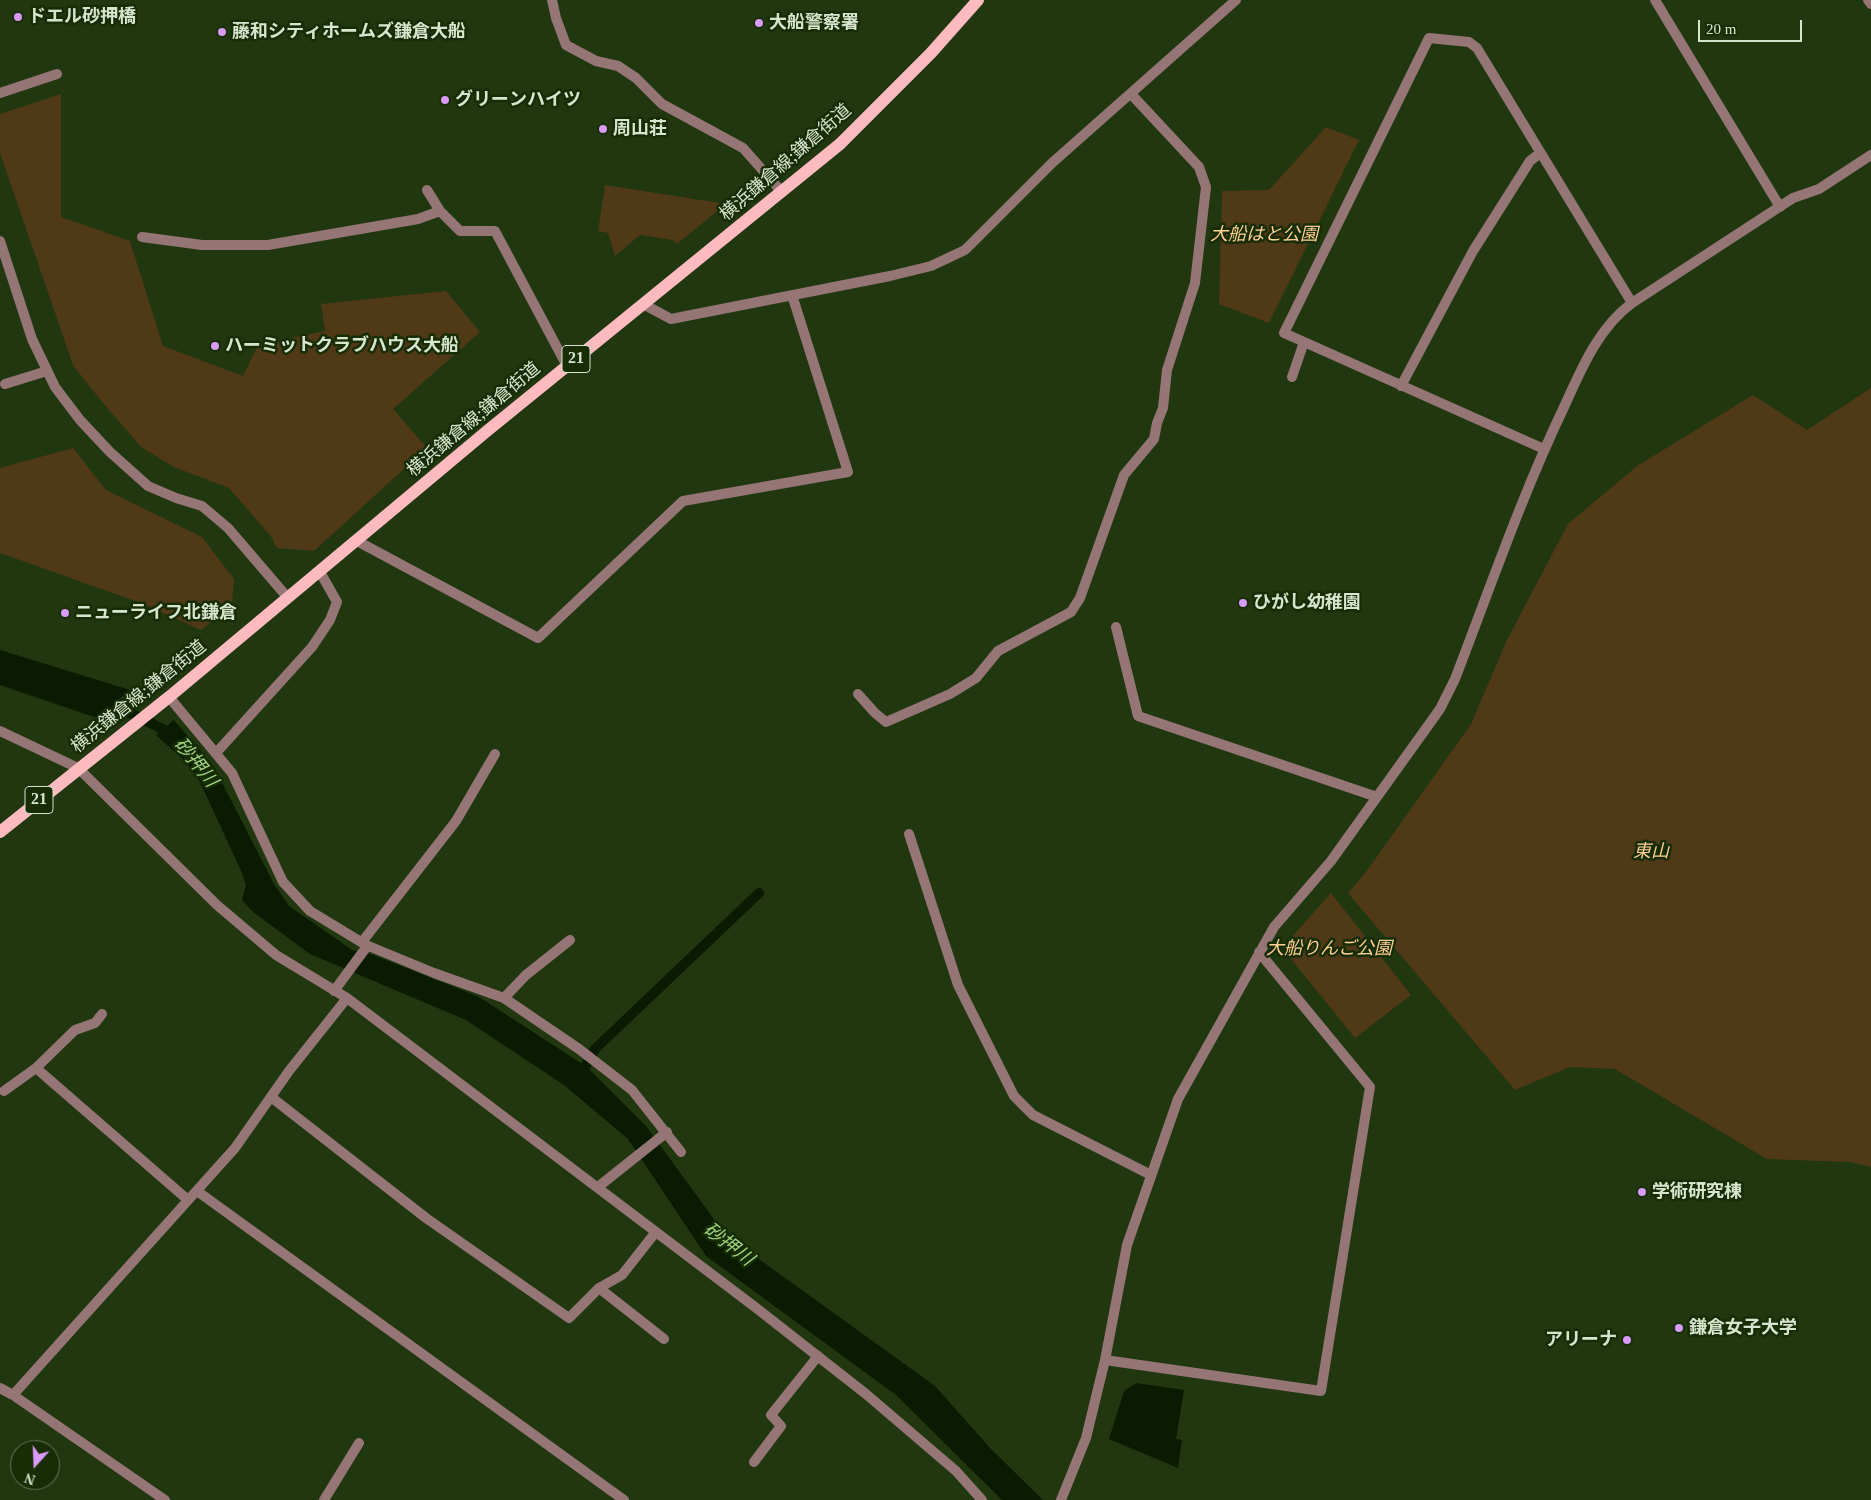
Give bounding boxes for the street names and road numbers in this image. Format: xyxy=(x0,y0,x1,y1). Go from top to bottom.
street label: 横浜鎌倉線;鎌倉街道 xyxy=(716,100,856,226)
road number: 21 xyxy=(562,346,590,372)
street label: 横浜鎌倉線;鎌倉街道 xyxy=(403,358,545,482)
street label: 横浜鎌倉線;鎌倉街道 xyxy=(67,636,211,758)
road number: 21 xyxy=(25,786,53,814)

